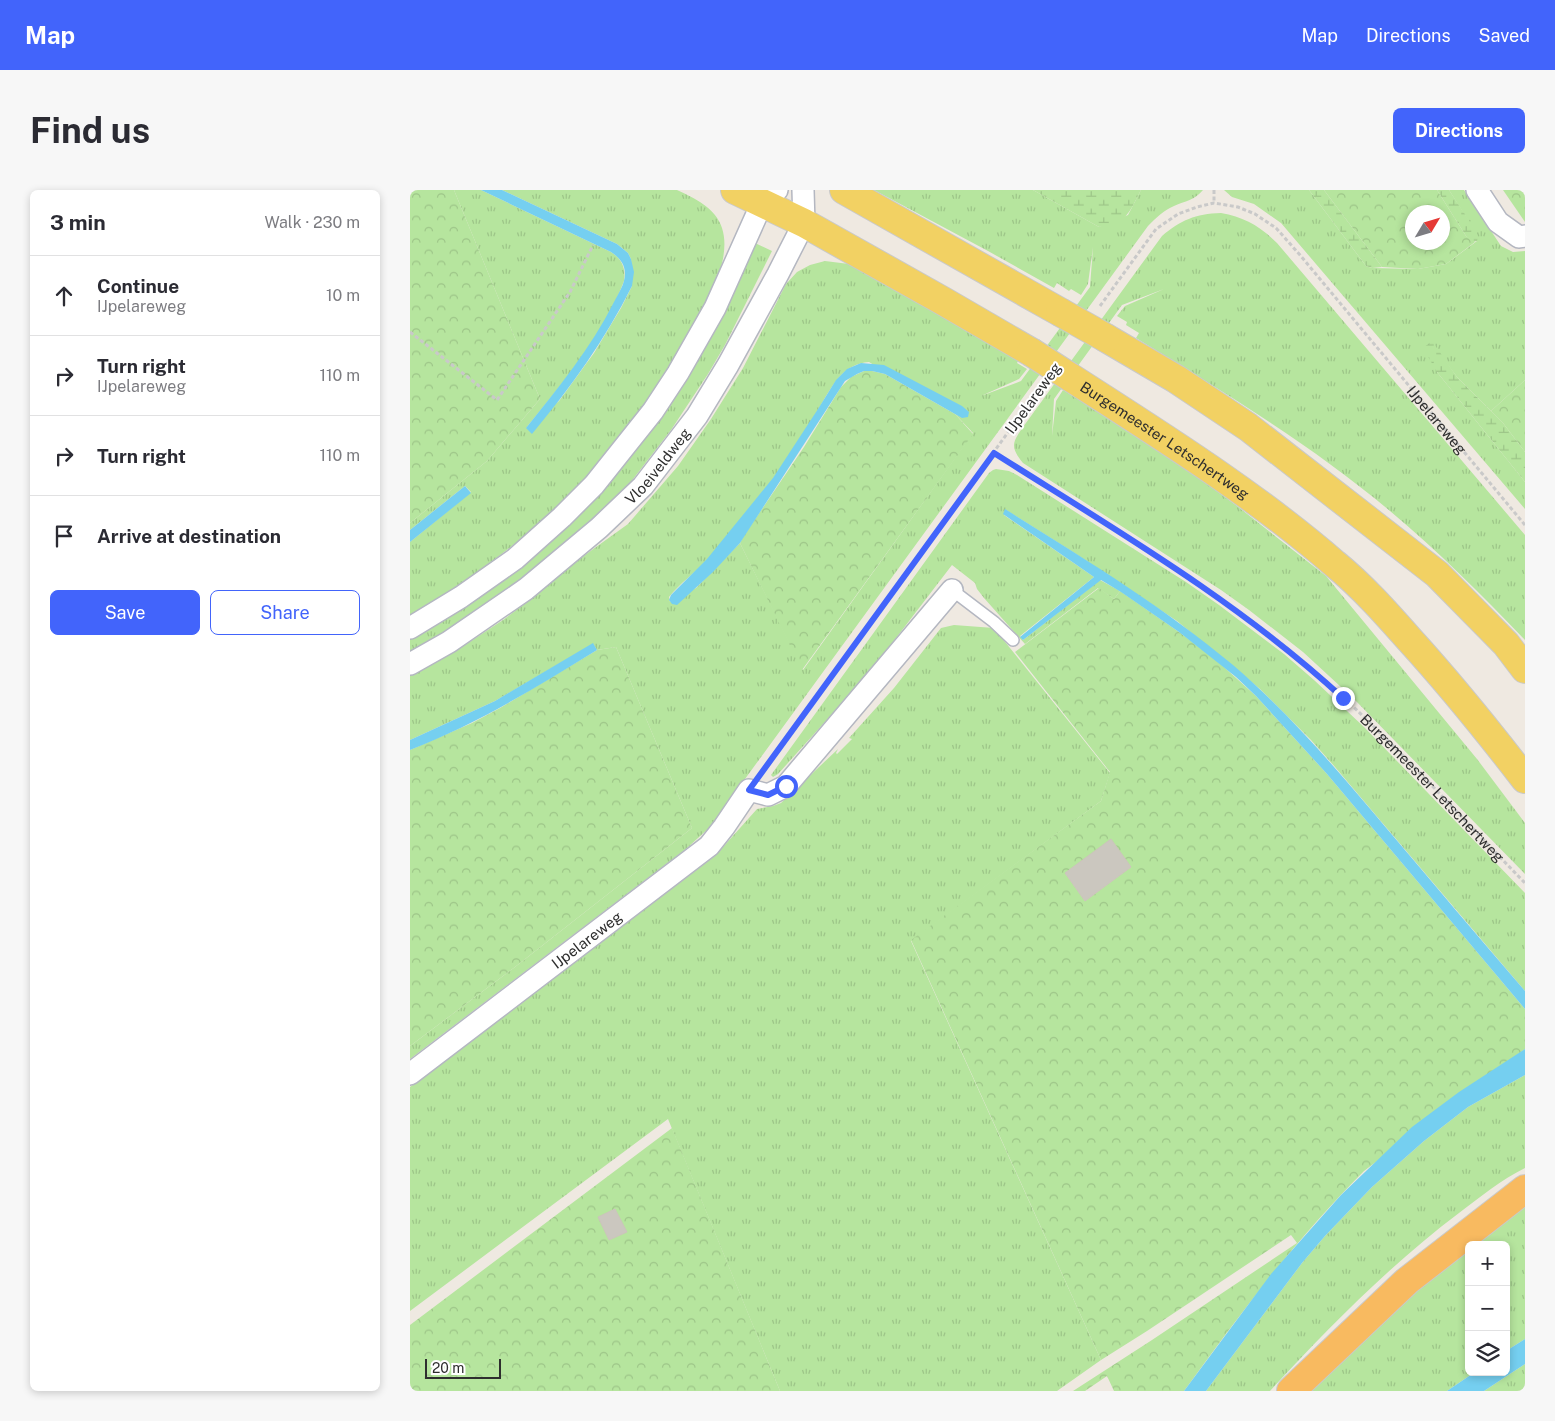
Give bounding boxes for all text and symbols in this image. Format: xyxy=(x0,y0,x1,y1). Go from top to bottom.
text: Map xyxy=(25,21,75,49)
text: Map xyxy=(1301,25,1338,46)
text: Directions xyxy=(1366,25,1451,46)
text: Saved xyxy=(1479,25,1530,46)
button: Directions xyxy=(1393,108,1525,153)
text: Find us xyxy=(30,110,150,151)
north arrow xyxy=(1405,205,1450,250)
text: 3 min xyxy=(50,210,106,235)
text: Walk · 230 m xyxy=(264,213,360,232)
text: Continue xyxy=(97,275,179,297)
icon: ahead xyxy=(50,282,78,310)
text: 10 m xyxy=(326,286,360,305)
text: IJpelareweg xyxy=(97,297,186,316)
text: Turn right xyxy=(97,355,186,377)
street label: IJpelareweg xyxy=(1002,359,1064,437)
icon: right xyxy=(50,362,78,390)
text: 110 m xyxy=(319,366,360,385)
text: IJpelareweg xyxy=(97,377,186,396)
street label: Burgemeester Letschertweg xyxy=(1077,378,1253,502)
street label: IJpelareweg xyxy=(1404,382,1471,457)
street label: Vloeiveldweg xyxy=(621,424,693,507)
icon: right xyxy=(50,442,78,470)
text: Turn right xyxy=(97,445,186,467)
text: 110 m xyxy=(319,446,360,465)
icon: arrive xyxy=(50,522,78,550)
text: Arrive at destination xyxy=(97,525,281,547)
button: Save xyxy=(50,590,200,635)
button: Share xyxy=(210,590,360,635)
route end xyxy=(1332,687,1355,710)
street label: Burgemeester Letschertweg xyxy=(1357,710,1508,865)
route start xyxy=(775,775,798,798)
street label: IJpelareweg xyxy=(548,907,625,972)
map controls xyxy=(1465,1241,1510,1376)
button: + xyxy=(1465,1241,1510,1286)
button: − xyxy=(1465,1286,1510,1331)
button: layers xyxy=(1465,1331,1510,1376)
scale bar xyxy=(425,1356,501,1379)
text: 20 m xyxy=(432,1360,464,1376)

